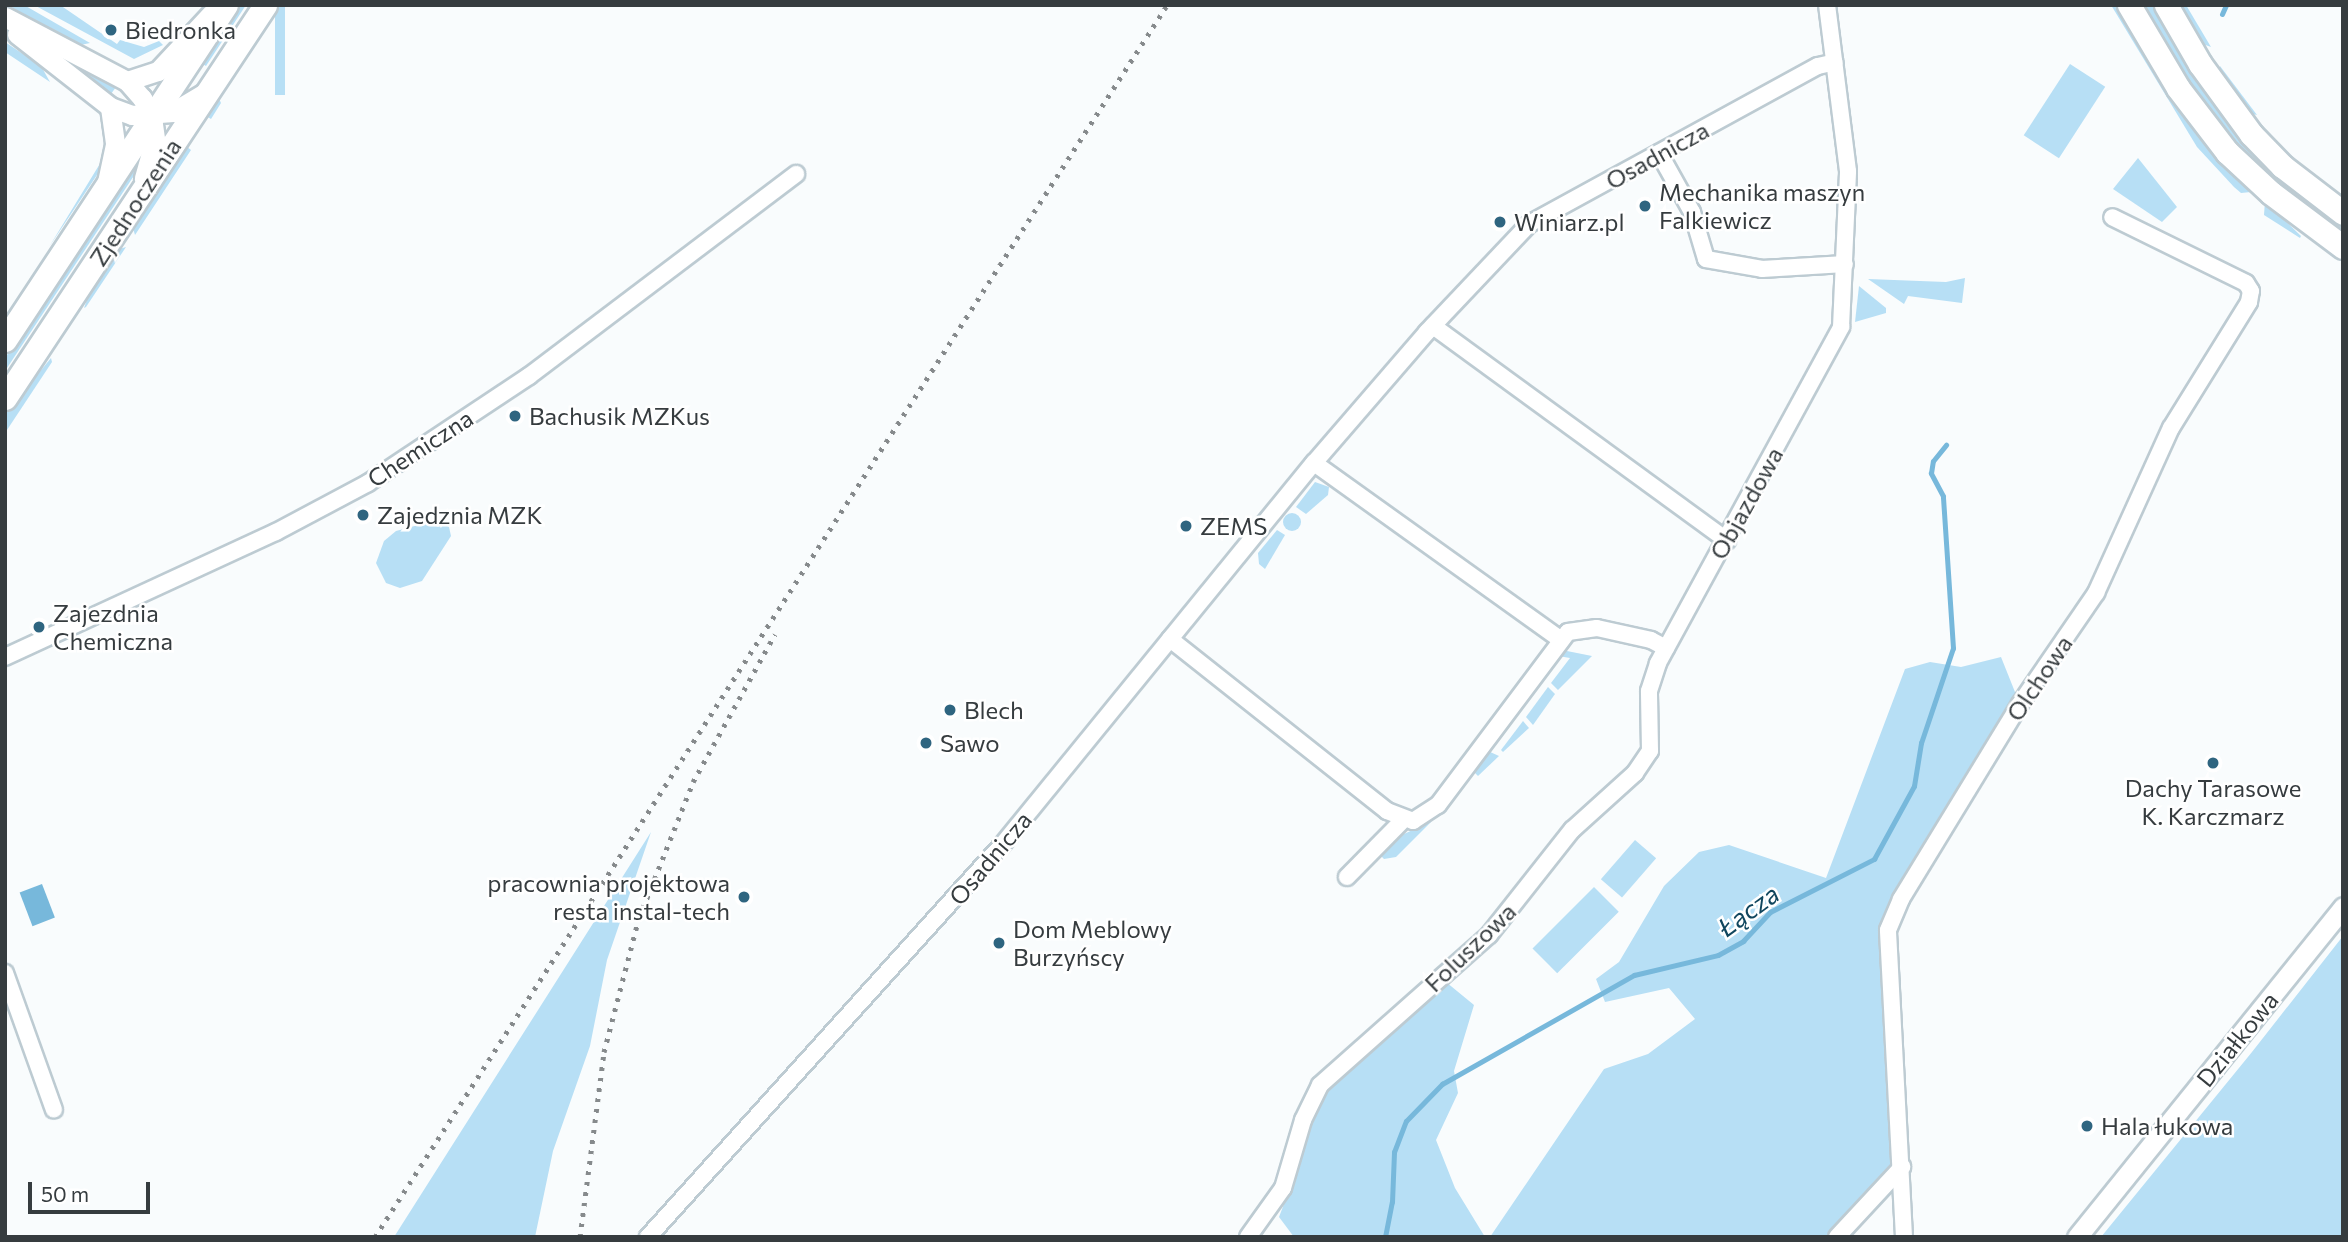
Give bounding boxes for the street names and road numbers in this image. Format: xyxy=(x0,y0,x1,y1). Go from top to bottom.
street label: Osadnicza xyxy=(1601,115,1713,195)
street label: Zjednoczenia xyxy=(83,133,187,271)
street label: Chemiczna xyxy=(362,403,478,493)
street label: Objazdowa xyxy=(1703,442,1789,564)
street label: Olchowa xyxy=(2000,630,2078,726)
street label: Osadnicza xyxy=(943,805,1037,911)
street label: Foluszowa xyxy=(1419,897,1521,997)
street label: Działkowa xyxy=(2190,986,2284,1092)

